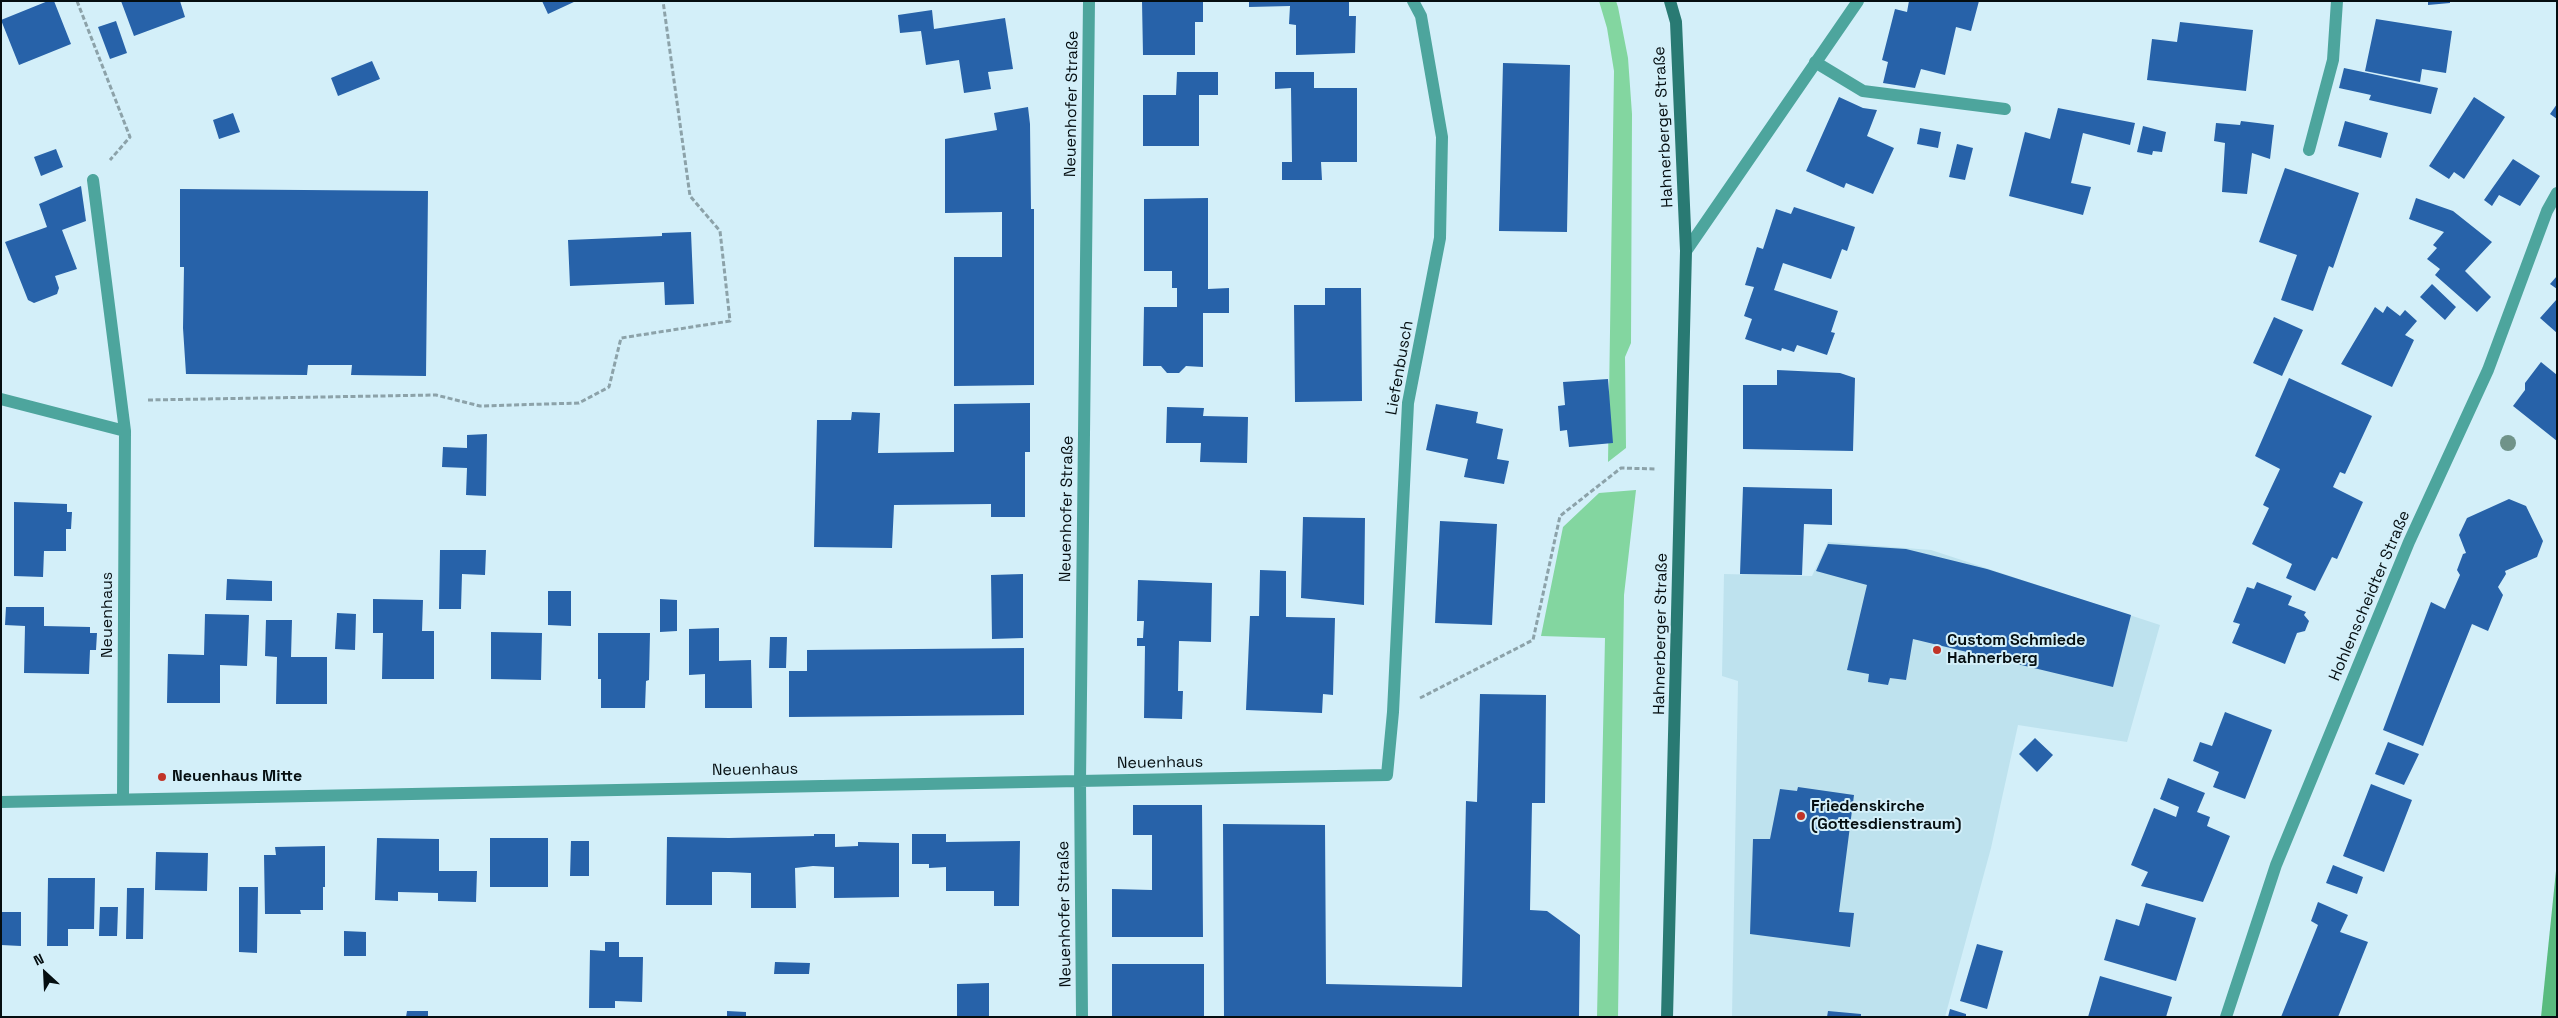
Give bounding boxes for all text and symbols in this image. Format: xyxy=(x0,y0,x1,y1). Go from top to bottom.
street label: Neuenhofer Straße xyxy=(1061,31,1083,177)
street label: Hahnerberger Straße xyxy=(1650,46,1678,208)
street label: Liefenbusch xyxy=(1382,319,1418,417)
street label: Neuenhofer Straße xyxy=(1056,436,1078,582)
street label: Hohlenscheidter Straße xyxy=(2325,508,2415,684)
street label: Hahnerberger Straße xyxy=(1650,553,1672,715)
street label: Neuenhaus xyxy=(98,572,118,658)
place label: Custom Schmiede Hahnerberg xyxy=(1947,631,2085,669)
marker: Custom Schmiede Hahnerberg xyxy=(1931,644,1943,656)
street label: Neuenhaus xyxy=(1117,753,1203,773)
street label: Neuenhaus xyxy=(712,760,798,780)
place label: Neuenhaus Mitte xyxy=(172,767,302,787)
marker: Neuenhaus Mitte xyxy=(156,771,168,783)
place label: Friedenskirche (Gottesdienstraum) xyxy=(1811,797,1962,835)
marker: Friedenskirche (Gottesdienstraum) xyxy=(1795,810,1807,822)
street label: Neuenhofer Straße xyxy=(1054,841,1076,987)
north arrow xyxy=(20,948,70,998)
text: N xyxy=(31,949,47,970)

